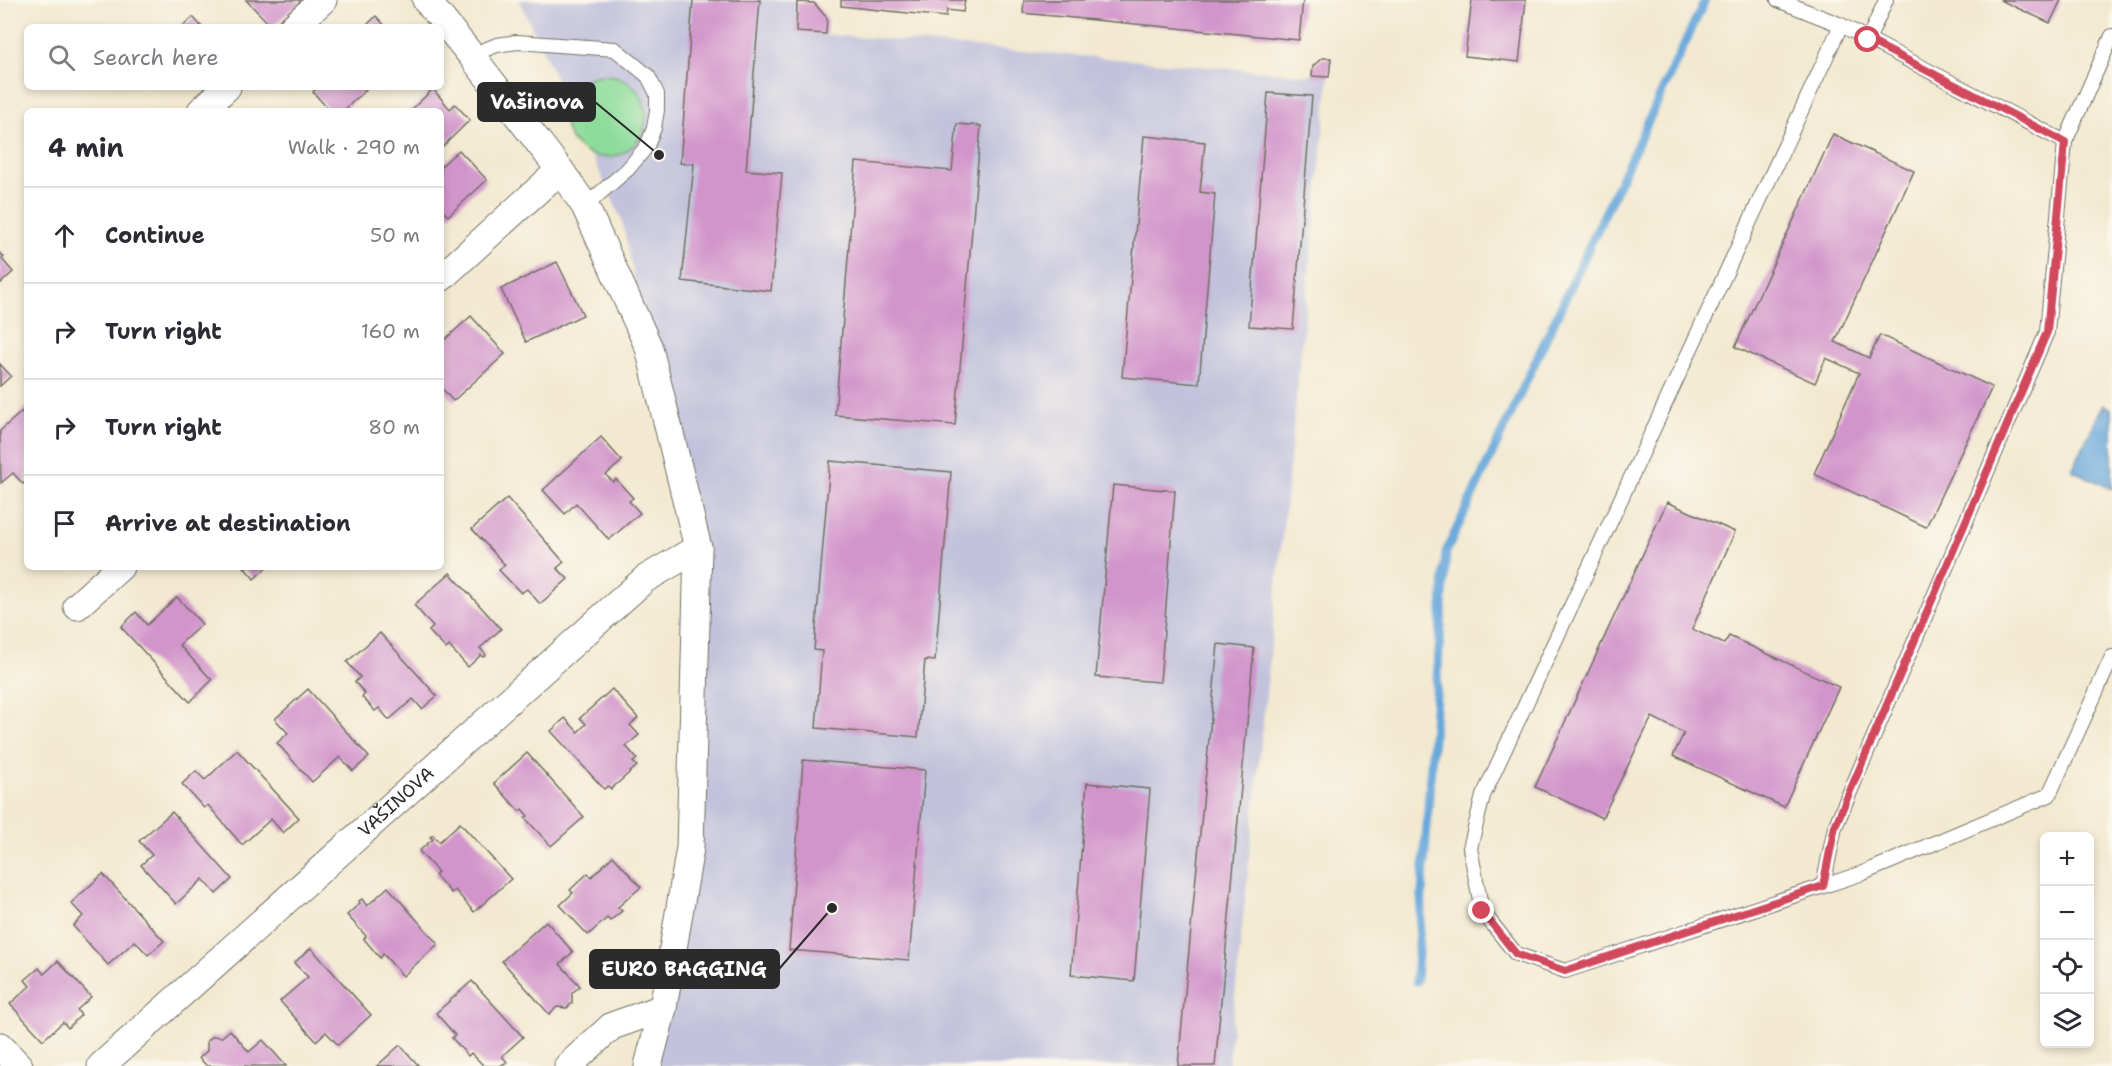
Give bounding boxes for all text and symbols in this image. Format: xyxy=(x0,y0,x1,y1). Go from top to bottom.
search box xyxy=(24,24,444,90)
route start xyxy=(1854,26,1880,52)
icon: search xyxy=(45,41,78,74)
text: Search here xyxy=(93,43,219,72)
callout: Vašinova xyxy=(478,83,595,121)
text: Vašinova xyxy=(490,89,584,115)
text: 4 min xyxy=(48,130,124,165)
text: Walk · 290 m xyxy=(288,134,420,160)
icon: ahead xyxy=(48,219,81,252)
text: Continue xyxy=(105,221,205,250)
text: 50 m xyxy=(370,222,420,248)
icon: right xyxy=(48,315,81,348)
text: Turn right xyxy=(105,317,222,346)
text: 160 m xyxy=(361,318,420,344)
icon: right xyxy=(48,411,81,444)
text: Turn right xyxy=(105,413,222,442)
text: 80 m xyxy=(368,414,420,440)
icon: arrive xyxy=(48,507,81,540)
text: Arrive at destination xyxy=(105,509,351,538)
street label: VAŠINOVA xyxy=(353,761,439,842)
map controls xyxy=(2040,832,2094,1048)
button: + xyxy=(2040,832,2094,886)
button: − xyxy=(2040,886,2094,940)
route end xyxy=(1468,897,1494,923)
button: locate xyxy=(2040,940,2094,994)
callout: EURO BAGGING xyxy=(590,950,779,988)
text: EURO BAGGING xyxy=(601,956,767,982)
button: layers xyxy=(2040,994,2094,1048)

